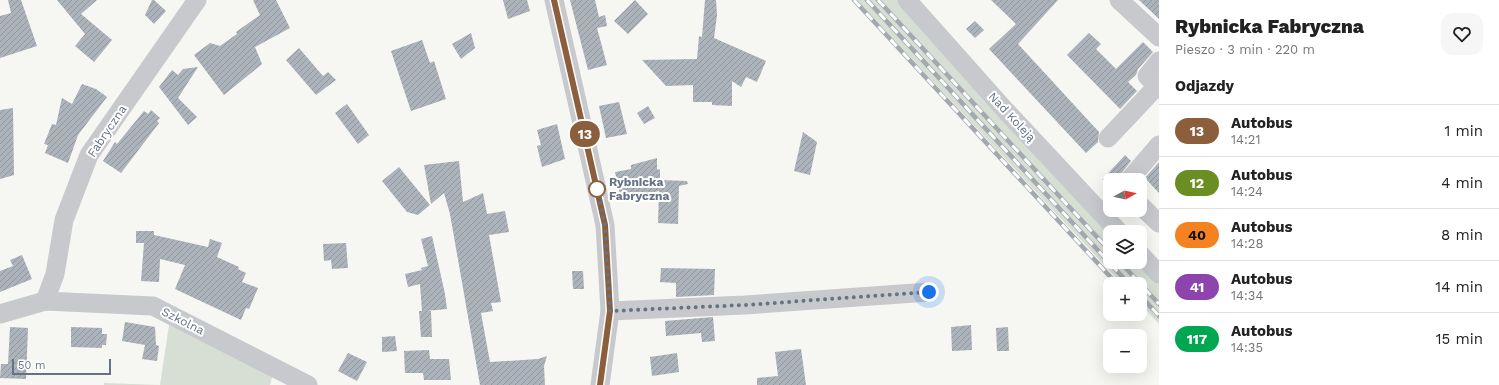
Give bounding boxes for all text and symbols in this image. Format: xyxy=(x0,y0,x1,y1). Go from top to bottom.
button: heart xyxy=(1441,13,1483,55)
text: Rybnicka Fabryczna xyxy=(1175,15,1364,38)
text: Pieszo · 3 min · 220 m xyxy=(1175,42,1315,57)
text: Odjazdy xyxy=(1175,77,1234,95)
street label: Nad Koleją xyxy=(986,89,1039,145)
street label: Fabryczna xyxy=(85,102,130,160)
text: Autobus xyxy=(1231,114,1293,132)
line badge: 13 xyxy=(567,121,603,147)
text: 1 min xyxy=(1444,122,1483,140)
text: 13 xyxy=(1190,123,1204,139)
text: 13 xyxy=(578,126,592,142)
text: 14:21 xyxy=(1231,132,1261,147)
text: Autobus xyxy=(1231,166,1293,184)
north arrow xyxy=(1103,173,1147,217)
map controls xyxy=(1103,173,1147,373)
text: 4 min xyxy=(1441,174,1483,192)
place label: Rybnicka Fabryczna xyxy=(609,175,670,203)
text: 12 xyxy=(1190,175,1204,191)
marker: Rybnicka Fabryczna xyxy=(588,180,606,198)
text: 14:24 xyxy=(1231,184,1263,199)
text: Autobus xyxy=(1231,218,1293,236)
button: layers xyxy=(1103,225,1147,269)
text: 8 min xyxy=(1441,226,1483,244)
text: 40 xyxy=(1188,227,1206,243)
text: 14:28 xyxy=(1231,236,1263,251)
text: Autobus xyxy=(1231,270,1293,288)
button: + xyxy=(1103,277,1147,321)
text: 14 min xyxy=(1435,278,1483,296)
text: 41 xyxy=(1190,279,1204,295)
your location xyxy=(919,282,939,302)
text: 14:34 xyxy=(1231,288,1263,303)
street label: Szkolna xyxy=(159,304,207,338)
text: Autobus xyxy=(1231,322,1293,340)
button: − xyxy=(1103,329,1147,373)
text: 15 min xyxy=(1436,330,1483,348)
text: 117 xyxy=(1187,331,1207,347)
text: 14:35 xyxy=(1231,340,1263,355)
scale bar xyxy=(12,357,111,376)
text: 50 m xyxy=(18,359,45,372)

